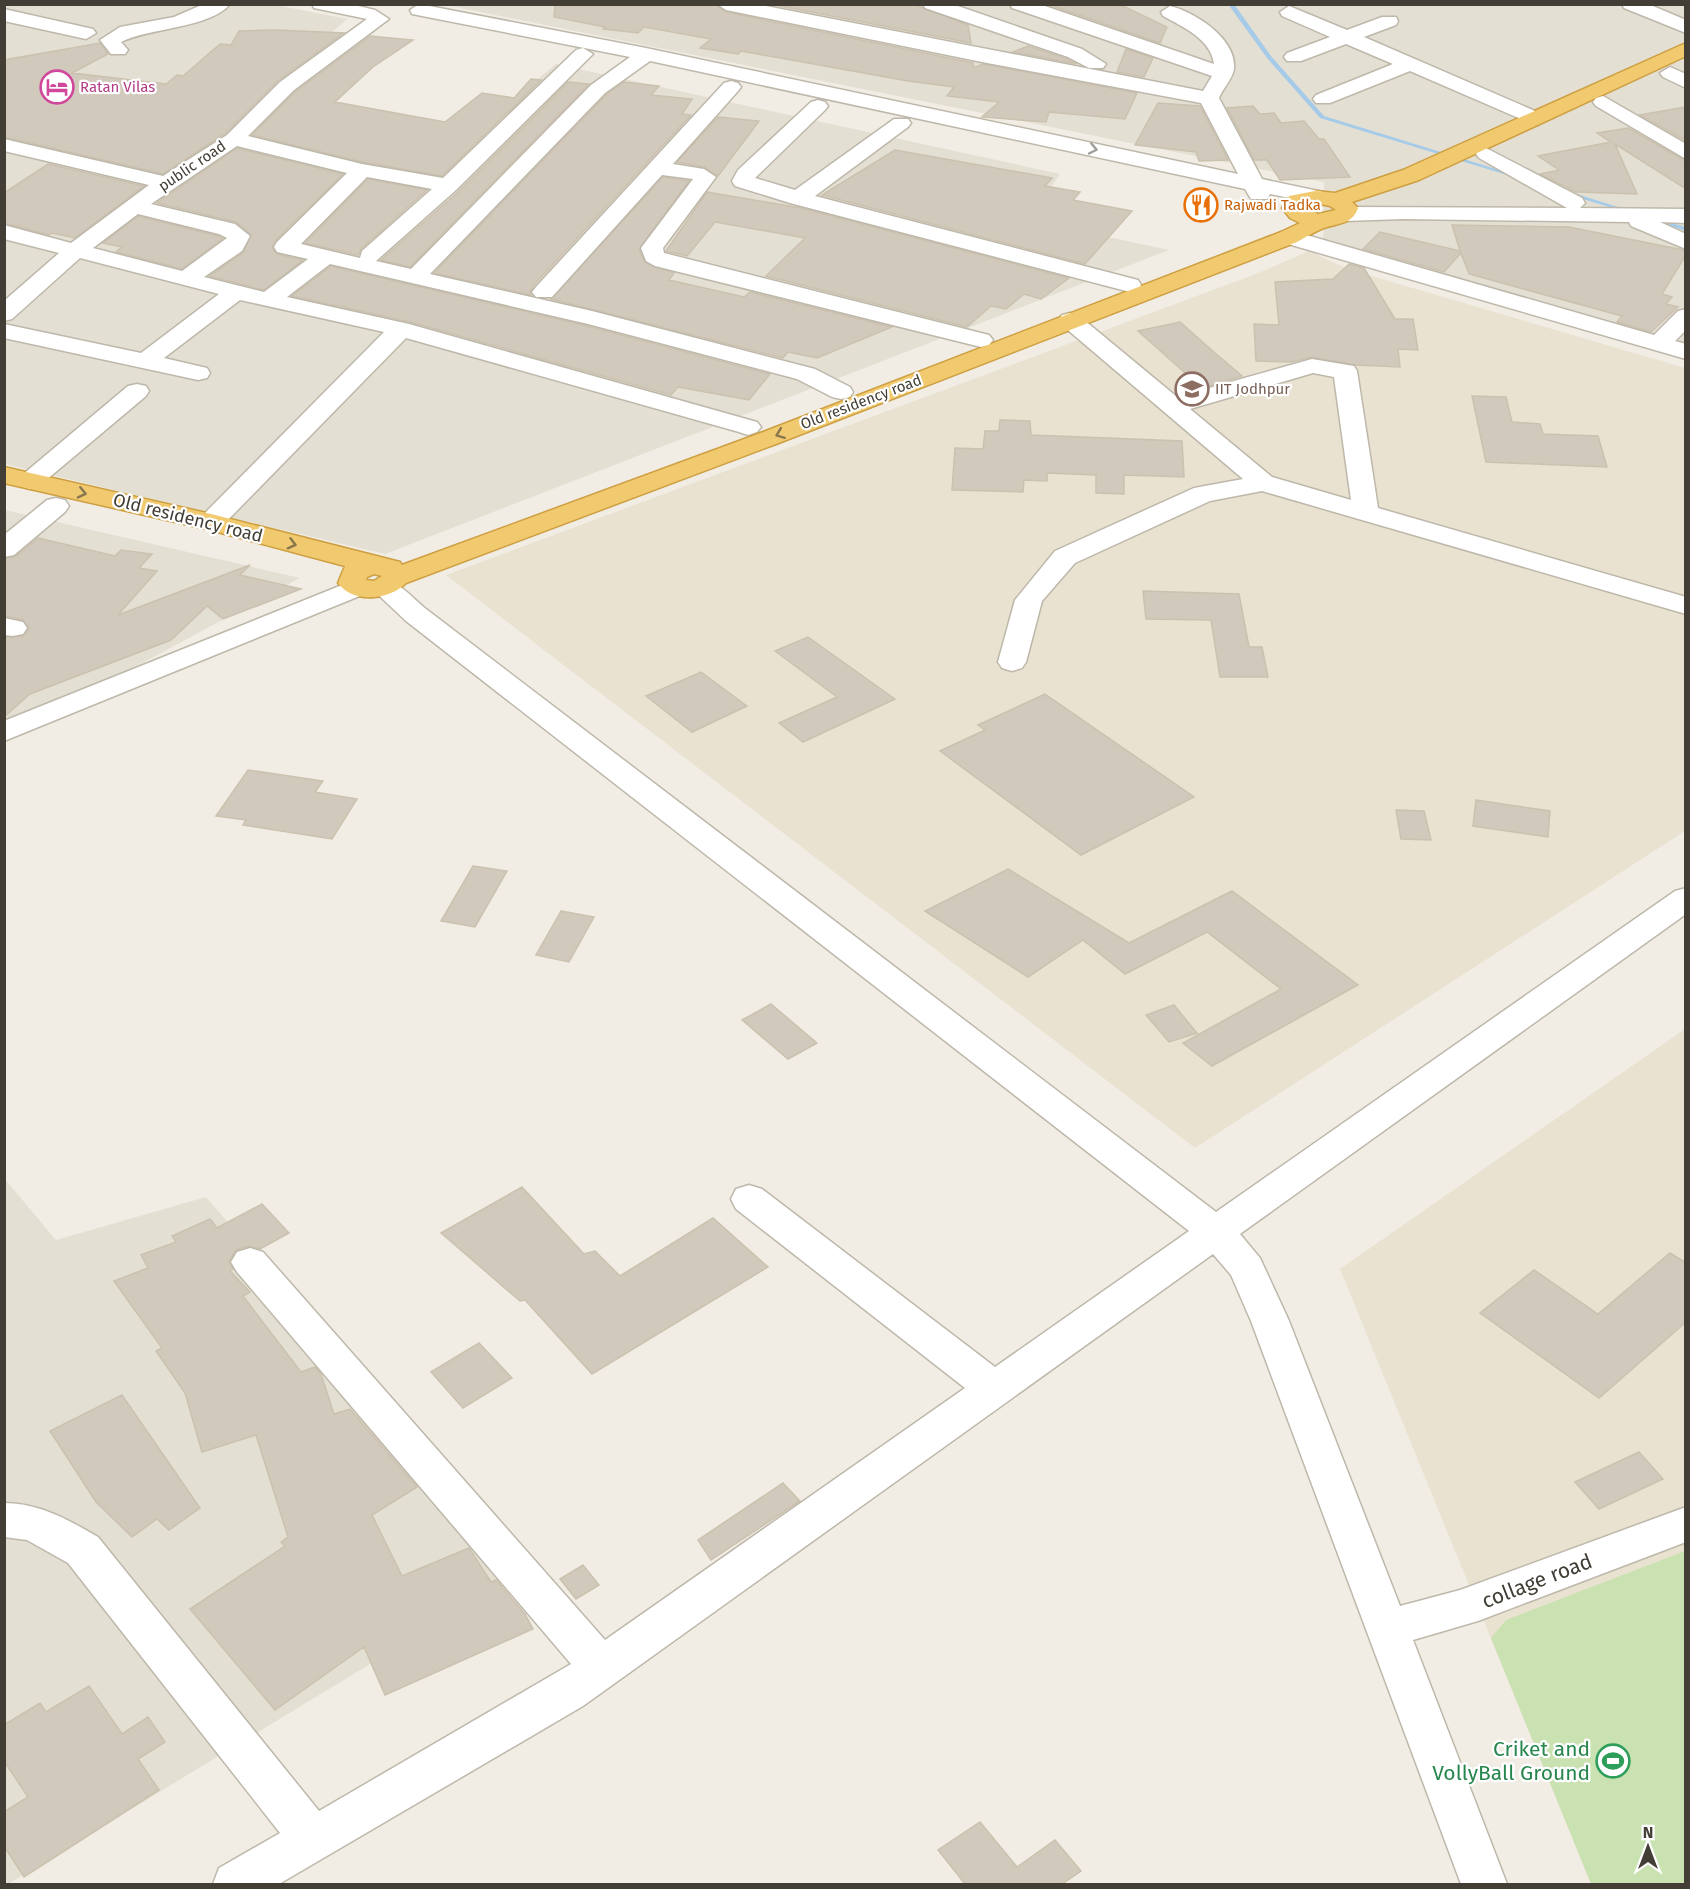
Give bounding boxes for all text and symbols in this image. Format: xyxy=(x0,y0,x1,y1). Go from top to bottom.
hotel icon: Ratan Vilas xyxy=(39,69,75,105)
place label: Ratan Vilas xyxy=(80,78,155,96)
street label: public road xyxy=(155,137,229,195)
one-way arrow xyxy=(1088,141,1098,154)
restaurant icon: Rajwadi Tadka xyxy=(1183,187,1219,223)
place label: Rajwadi Tadka xyxy=(1224,196,1321,214)
street label: Old residency road xyxy=(798,371,924,433)
school or university icon: IIT Jodhpur xyxy=(1174,371,1210,407)
place label: IIT Jodhpur xyxy=(1215,380,1290,398)
one-way arrow xyxy=(775,426,786,439)
one-way arrow xyxy=(77,485,87,498)
street label: Old residency road xyxy=(111,489,265,547)
one-way arrow xyxy=(286,537,297,549)
street label: collage road xyxy=(1478,1548,1596,1614)
place label: Criket and VollyBall Ground xyxy=(1432,1736,1590,1786)
sports icon: Criket and VollyBall Ground xyxy=(1595,1743,1631,1779)
north arrow xyxy=(1618,1817,1678,1877)
text: N xyxy=(1643,1823,1653,1842)

